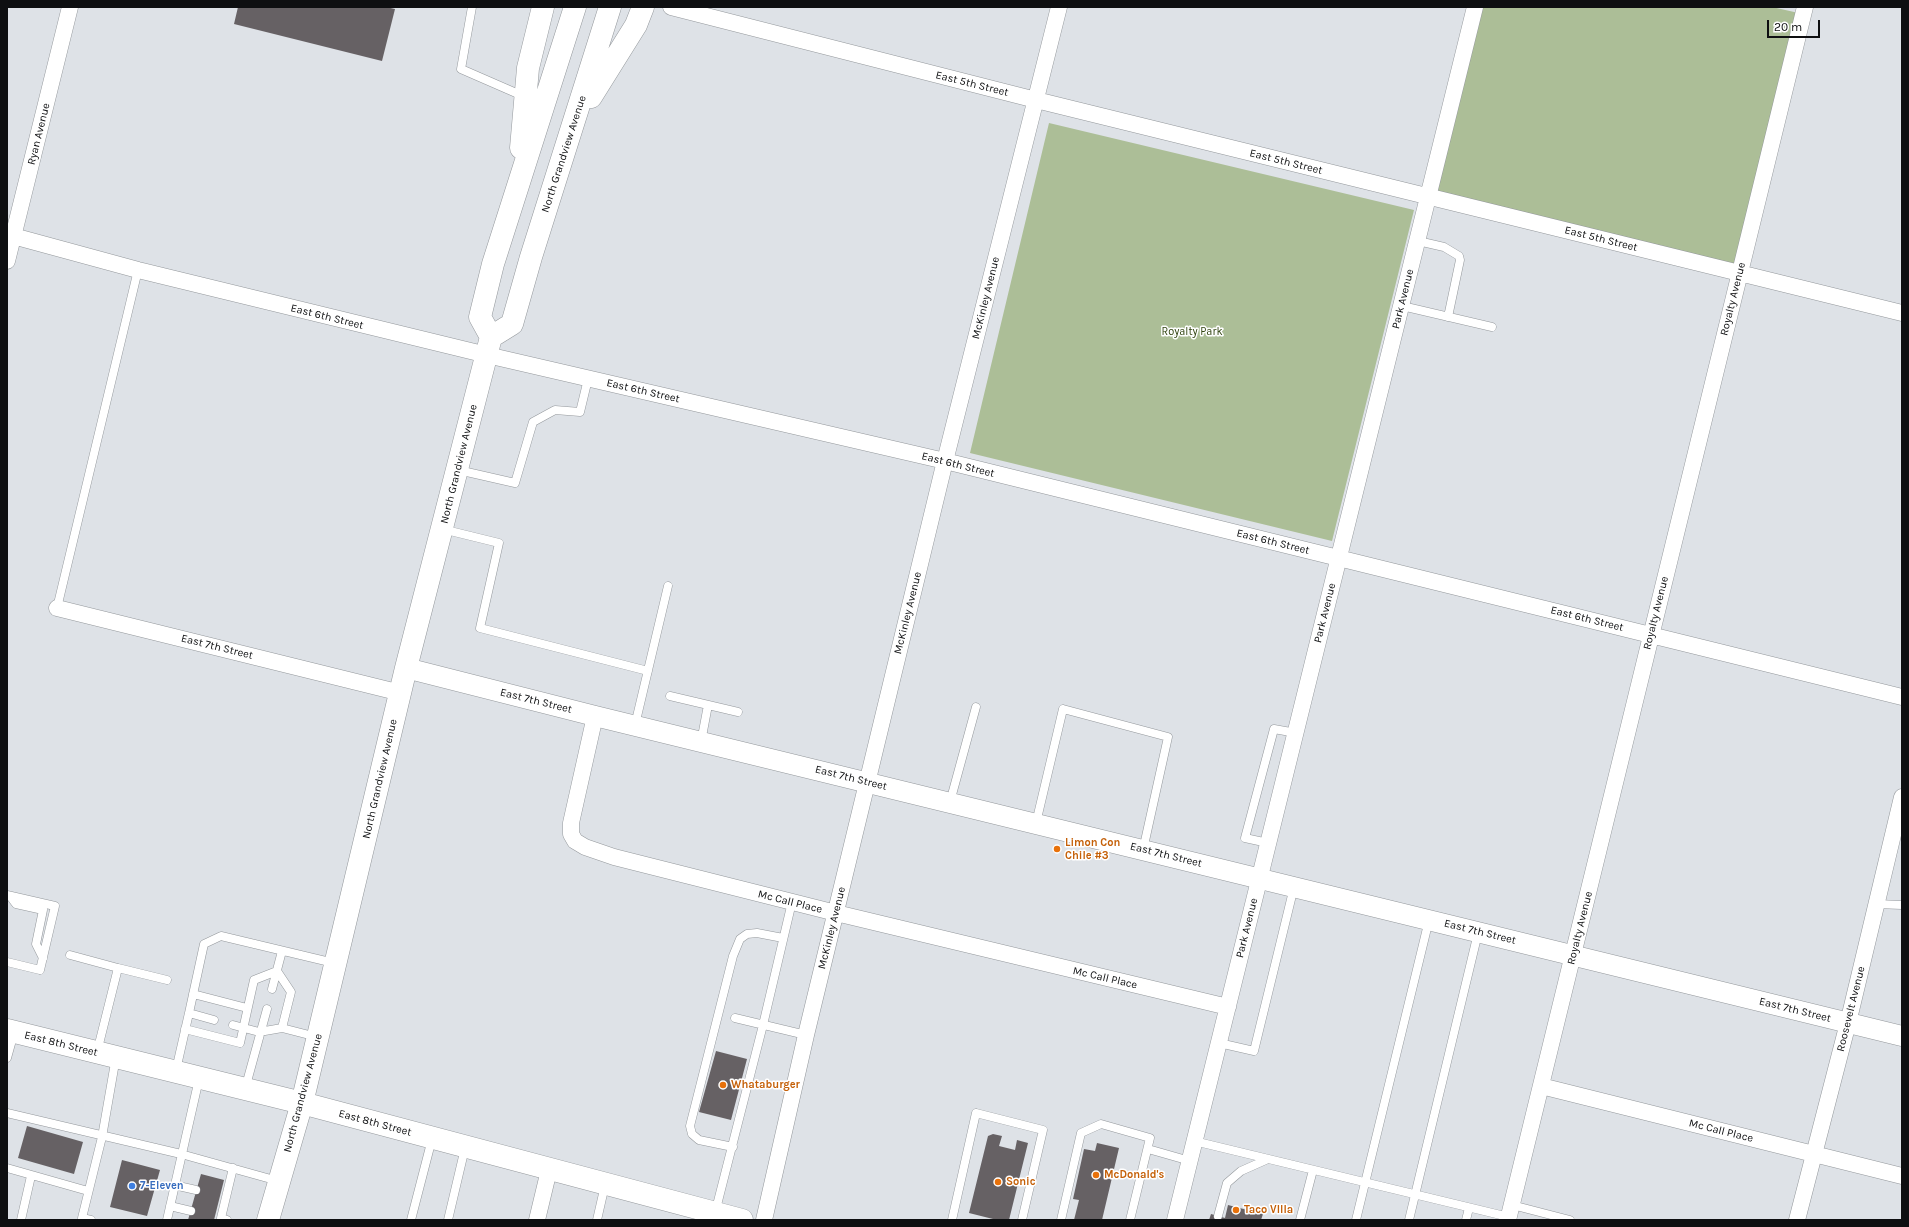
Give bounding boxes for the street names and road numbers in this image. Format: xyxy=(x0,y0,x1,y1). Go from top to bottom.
street label: East 5th Street xyxy=(934,69,1010,99)
street label: North Grandview Avenue xyxy=(539,94,589,214)
street label: Ryan Avenue xyxy=(25,102,53,166)
street label: East 5th Street xyxy=(1248,147,1324,177)
street label: East 5th Street xyxy=(1563,224,1639,254)
street label: McKinley Avenue xyxy=(969,256,1003,340)
street label: Royalty Avenue xyxy=(1718,261,1748,337)
street label: Park Avenue xyxy=(1389,268,1417,330)
street label: East 6th Street xyxy=(289,302,365,332)
street label: East 6th Street xyxy=(605,376,681,406)
street label: North Grandview Avenue xyxy=(438,403,480,525)
street label: East 6th Street xyxy=(920,450,996,480)
street label: East 6th Street xyxy=(1235,527,1311,557)
street label: McKinley Avenue xyxy=(891,571,925,655)
street label: Royalty Avenue xyxy=(1641,575,1671,651)
street label: Park Avenue xyxy=(1311,582,1339,644)
street label: East 6th Street xyxy=(1549,604,1625,634)
street label: East 7th Street xyxy=(180,632,254,662)
street label: East 7th Street xyxy=(499,686,573,716)
street label: North Grandview Avenue xyxy=(360,718,400,840)
street label: East 7th Street xyxy=(814,763,888,793)
street label: East 7th Street xyxy=(1129,840,1203,870)
street label: McKinley Avenue xyxy=(815,886,849,970)
street label: Mc Call Place xyxy=(757,888,823,916)
street label: Royalty Avenue xyxy=(1565,890,1595,966)
street label: Park Avenue xyxy=(1233,897,1261,959)
street label: East 7th Street xyxy=(1443,917,1517,947)
street label: Mc Call Place xyxy=(1071,964,1139,992)
street label: Roosevelt Avenue xyxy=(1834,965,1868,1053)
street label: East 7th Street xyxy=(1758,995,1832,1025)
street label: East 8th Street xyxy=(23,1029,99,1059)
street label: North Grandview Avenue xyxy=(281,1032,325,1154)
street label: East 8th Street xyxy=(337,1107,413,1139)
street label: Mc Call Place xyxy=(1688,1117,1754,1145)

